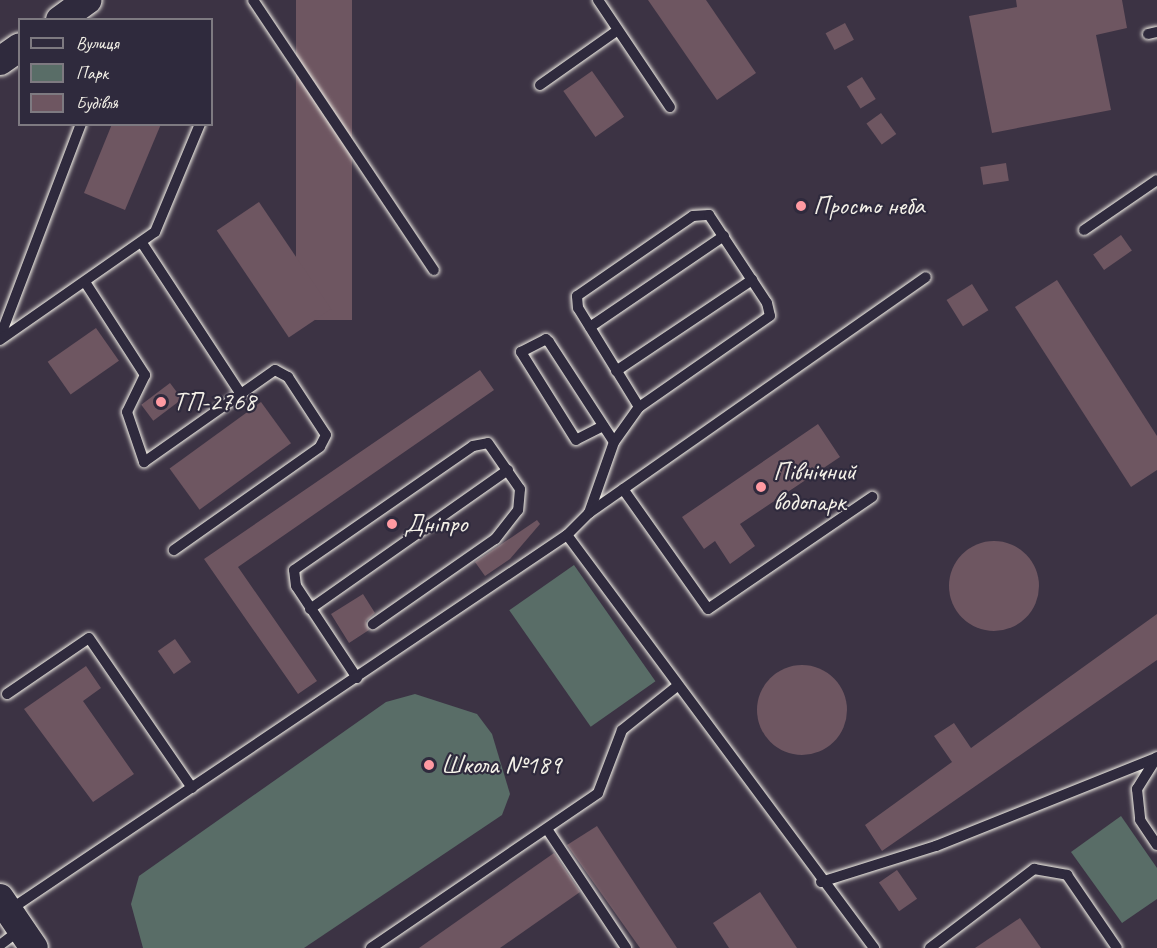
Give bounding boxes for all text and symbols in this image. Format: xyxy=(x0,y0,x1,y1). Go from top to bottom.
legend xyxy=(18,18,213,126)
text: Вулиця xyxy=(76,32,119,54)
text: Парк xyxy=(76,62,108,84)
text: Будівля xyxy=(76,92,118,114)
place label: Просто неба xyxy=(813,190,923,222)
marker: Просто неба xyxy=(794,199,808,213)
place label: ТП-2768 xyxy=(173,386,256,418)
marker: ТП-2768 xyxy=(154,395,168,409)
place label: Північний водопарк xyxy=(773,456,856,518)
marker: Північний водопарк xyxy=(754,480,768,494)
place label: Дніпро xyxy=(404,508,468,540)
marker: Дніпро xyxy=(385,517,399,531)
place label: Школа №189 xyxy=(441,749,561,781)
marker: Школа №189 xyxy=(422,758,436,772)

